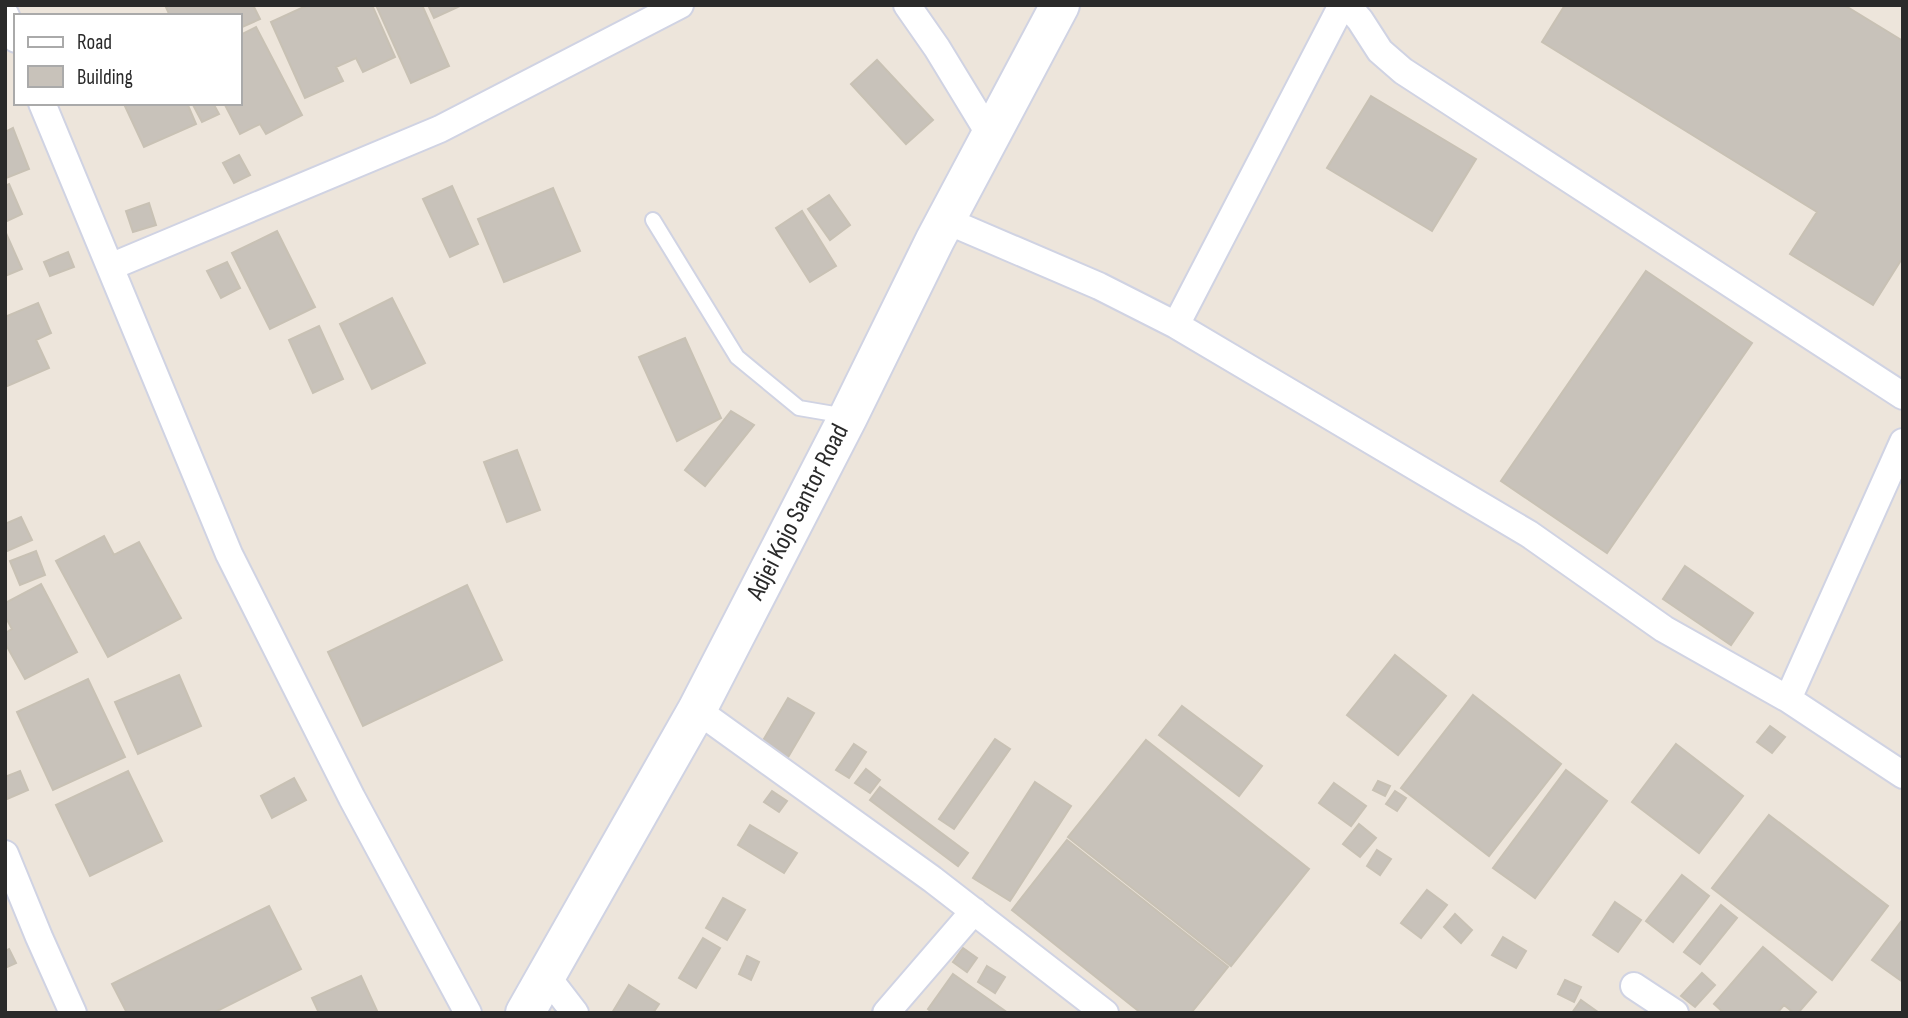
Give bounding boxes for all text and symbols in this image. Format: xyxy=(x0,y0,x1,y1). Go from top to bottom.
legend xyxy=(14,14,242,105)
text: Road xyxy=(77,30,112,55)
text: Building xyxy=(77,65,133,90)
street label: Adjei Kojo Santor Road xyxy=(740,419,856,606)

